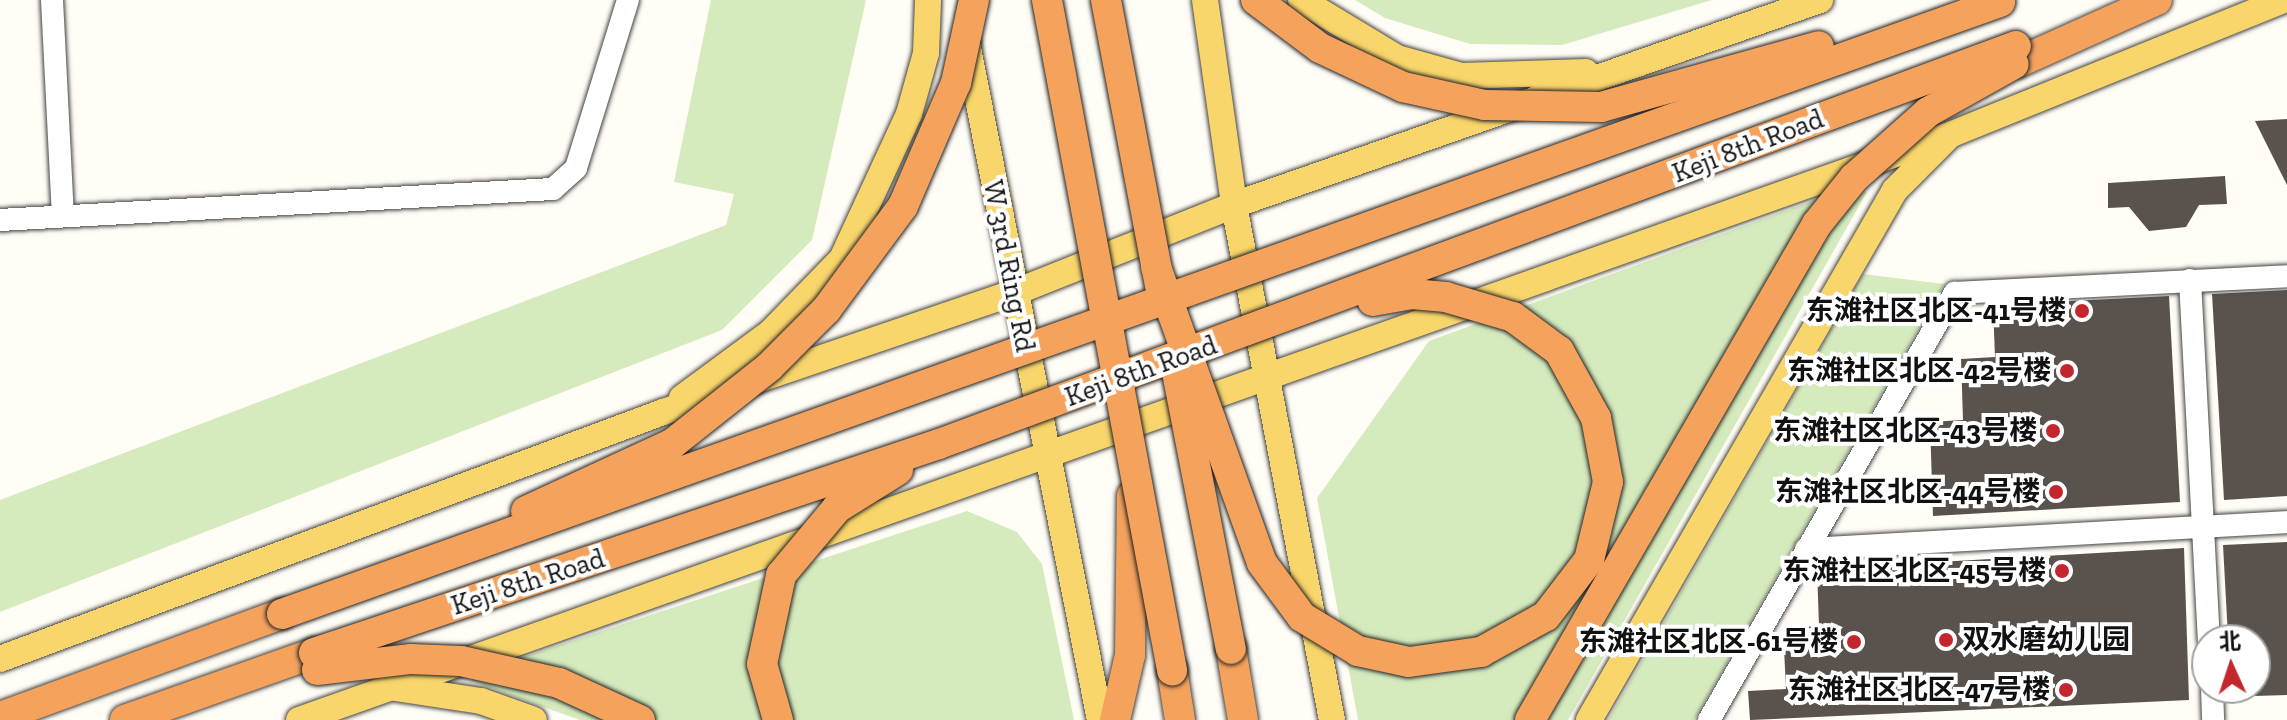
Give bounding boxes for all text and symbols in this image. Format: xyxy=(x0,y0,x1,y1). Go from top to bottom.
street label: Keji 8th Road xyxy=(1668,102,1828,190)
street label: W 3rd Ring Rd xyxy=(976,177,1042,355)
place label: 东滩社区北区-41号楼 xyxy=(1806,294,2066,328)
marker: 东滩社区北区-41号楼 xyxy=(2073,302,2091,320)
street label: Keji 8th Road xyxy=(1060,328,1222,414)
place label: 东滩社区北区-42号楼 xyxy=(1787,354,2051,388)
marker: 东滩社区北区-42号楼 xyxy=(2058,362,2076,380)
place label: 东滩社区北区-43号楼 xyxy=(1773,414,2037,448)
marker: 东滩社区北区-43号楼 xyxy=(2044,422,2062,440)
place label: 东滩社区北区-44号楼 xyxy=(1775,475,2040,509)
marker: 东滩社区北区-44号楼 xyxy=(2047,483,2065,501)
street label: Keji 8th Road xyxy=(447,541,609,623)
place label: 东滩社区北区-45号楼 xyxy=(1782,554,2046,588)
marker: 东滩社区北区-45号楼 xyxy=(2053,562,2071,580)
place label: 双水磨幼儿园 xyxy=(1962,623,2130,657)
north arrow xyxy=(2191,624,2271,704)
place label: 东滩社区北区-61号楼 xyxy=(1579,625,1838,659)
text: 北 xyxy=(2218,627,2242,656)
marker: 双水磨幼儿园 xyxy=(1937,631,1955,649)
marker: 东滩社区北区-61号楼 xyxy=(1845,633,1863,651)
place label: 东滩社区北区-47号楼 xyxy=(1788,673,2050,707)
marker: 东滩社区北区-47号楼 xyxy=(2057,681,2075,699)

